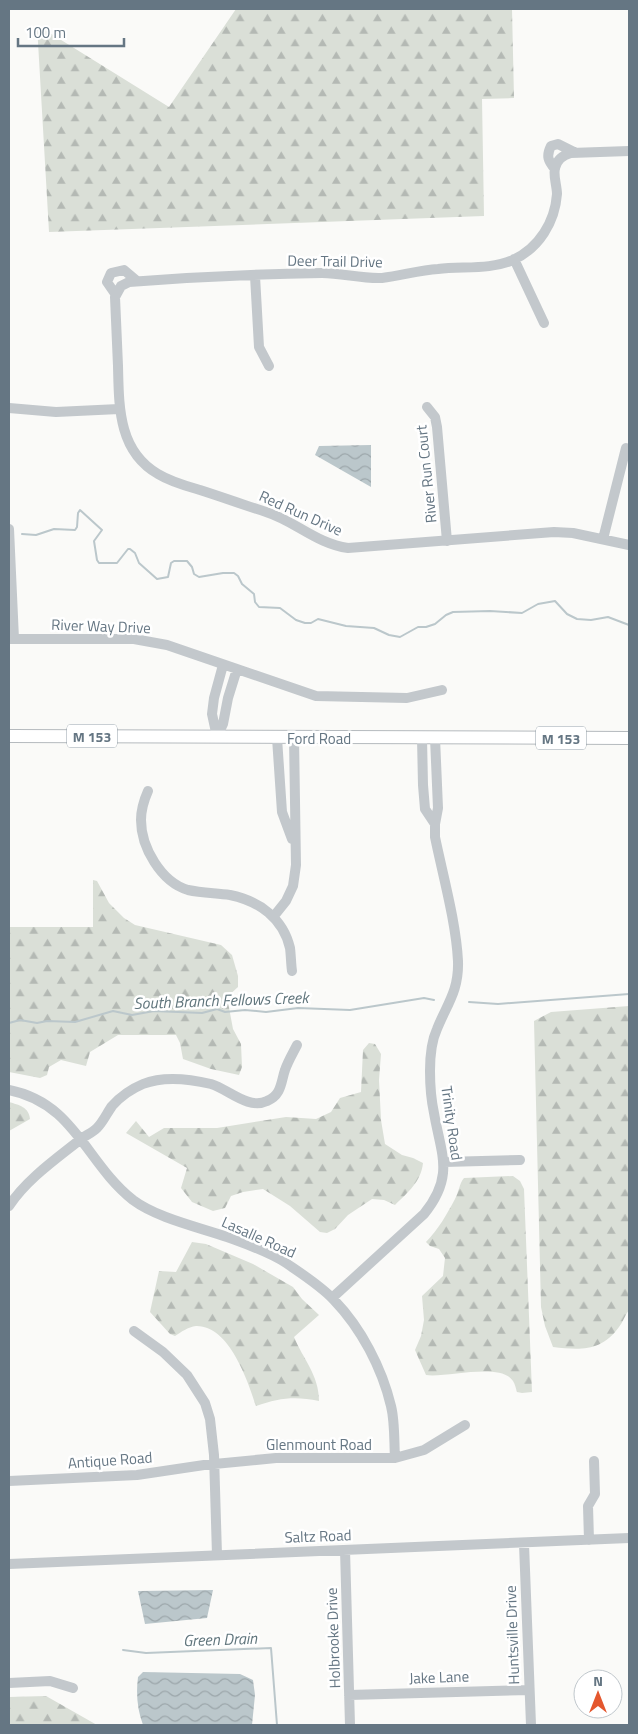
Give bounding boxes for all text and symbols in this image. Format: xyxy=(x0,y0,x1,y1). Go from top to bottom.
scale bar xyxy=(18,15,124,47)
text: 100 m xyxy=(25,21,66,44)
street label: Deer Trail Drive xyxy=(287,249,383,273)
street label: River Run Court xyxy=(409,423,443,524)
street label: Red Run Drive xyxy=(256,484,346,542)
street label: River Way Drive xyxy=(51,613,151,639)
road number: M 153 xyxy=(67,724,117,748)
road number: M 153 xyxy=(536,726,586,750)
street label: Ford Road xyxy=(287,727,351,750)
water label: South Branch Fellows Creek xyxy=(133,985,311,1015)
street label: Trinity Road xyxy=(435,1084,469,1162)
street label: Lasalle Road xyxy=(218,1210,300,1264)
street label: Glenmount Road xyxy=(266,1433,372,1456)
street label: Antique Road xyxy=(67,1446,153,1474)
street label: Saltz Road xyxy=(284,1523,352,1549)
street label: Huntsville Drive xyxy=(499,1585,525,1685)
street label: Holbrooke Drive xyxy=(320,1587,346,1689)
water label: Green Drain xyxy=(183,1626,258,1652)
street label: Jake Lane xyxy=(409,1664,469,1690)
north arrow xyxy=(573,1669,623,1719)
text: N xyxy=(593,1670,603,1691)

